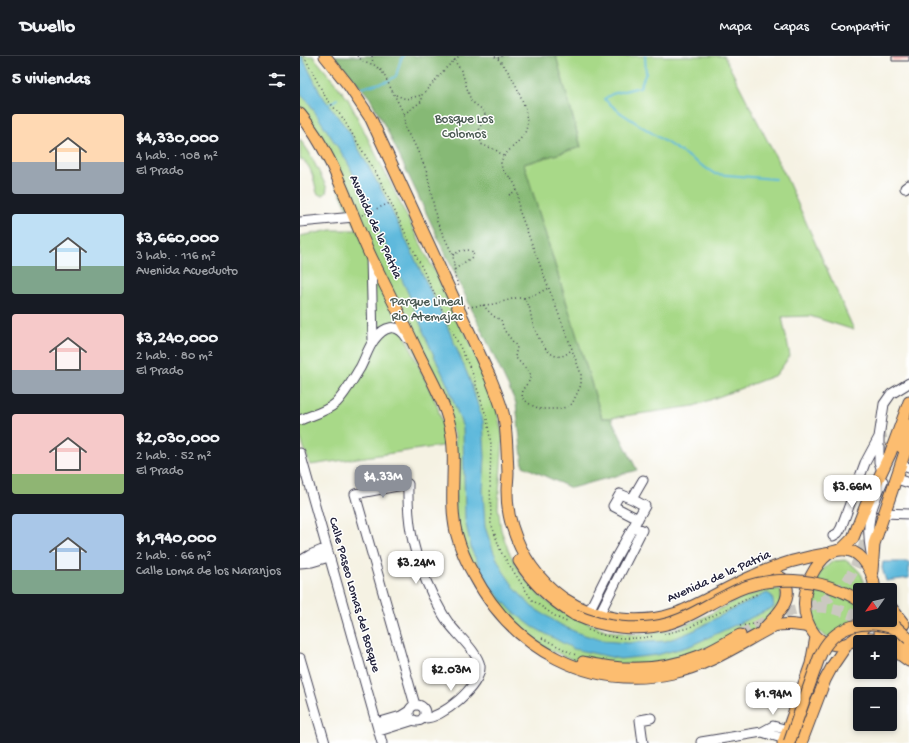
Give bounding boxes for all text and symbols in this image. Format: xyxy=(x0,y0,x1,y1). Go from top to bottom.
text: Dwello xyxy=(20,16,75,39)
text: Mapa xyxy=(720,19,752,36)
text: Capas xyxy=(774,19,809,36)
text: Compartir xyxy=(831,19,889,36)
icon: filters xyxy=(266,69,288,91)
text: 5 viviendas xyxy=(12,70,90,90)
park label: Bosque Los Colomos xyxy=(434,112,494,142)
text: $4,330,000 xyxy=(136,129,219,149)
icon: home xyxy=(44,130,92,178)
text: 4 hab. · 108 m² xyxy=(136,149,218,164)
text: El Prado xyxy=(136,164,183,179)
street label: Avenida de la Patria xyxy=(345,173,405,282)
text: $3,660,000 xyxy=(136,229,219,249)
icon: home xyxy=(44,230,92,278)
text: 3 hab. · 116 m² xyxy=(136,249,216,264)
text: Avenida Acueducto xyxy=(136,264,238,279)
park label: Parque Lineal Rio Atemajac xyxy=(389,295,464,325)
text: $3,240,000 xyxy=(136,329,218,349)
icon: home xyxy=(44,330,92,378)
text: 2 hab. · 80 m² xyxy=(136,349,213,364)
text: El Prado xyxy=(136,364,183,379)
text: $2,030,000 xyxy=(136,429,220,449)
icon: home xyxy=(44,430,92,478)
text: 2 hab. · 52 m² xyxy=(136,449,212,464)
text: El Prado xyxy=(136,464,183,479)
pin: $4.33M xyxy=(350,465,416,499)
text: $4.33M xyxy=(364,470,402,485)
pin: $3.66M xyxy=(819,475,885,509)
text: $3.66M xyxy=(833,480,871,495)
street label: Calle Paseo Lomas del Bosque xyxy=(325,516,383,674)
text: $1,940,000 xyxy=(136,529,216,549)
icon: home xyxy=(44,530,92,578)
street label: Avenida de la Patria xyxy=(665,547,774,607)
text: 2 hab. · 66 m² xyxy=(136,549,211,564)
pin: $3.24M xyxy=(383,551,449,585)
text: $3.24M xyxy=(397,556,435,571)
text: Calle Loma de los Naranjos xyxy=(136,564,281,579)
north arrow xyxy=(853,583,897,627)
map controls xyxy=(853,583,897,731)
button: + xyxy=(853,635,897,679)
pin: $2.03M xyxy=(418,658,484,692)
text: $2.03M xyxy=(431,663,471,678)
pin: $1.94M xyxy=(740,682,806,716)
text: $1.94M xyxy=(755,687,791,702)
button: − xyxy=(853,687,897,731)

